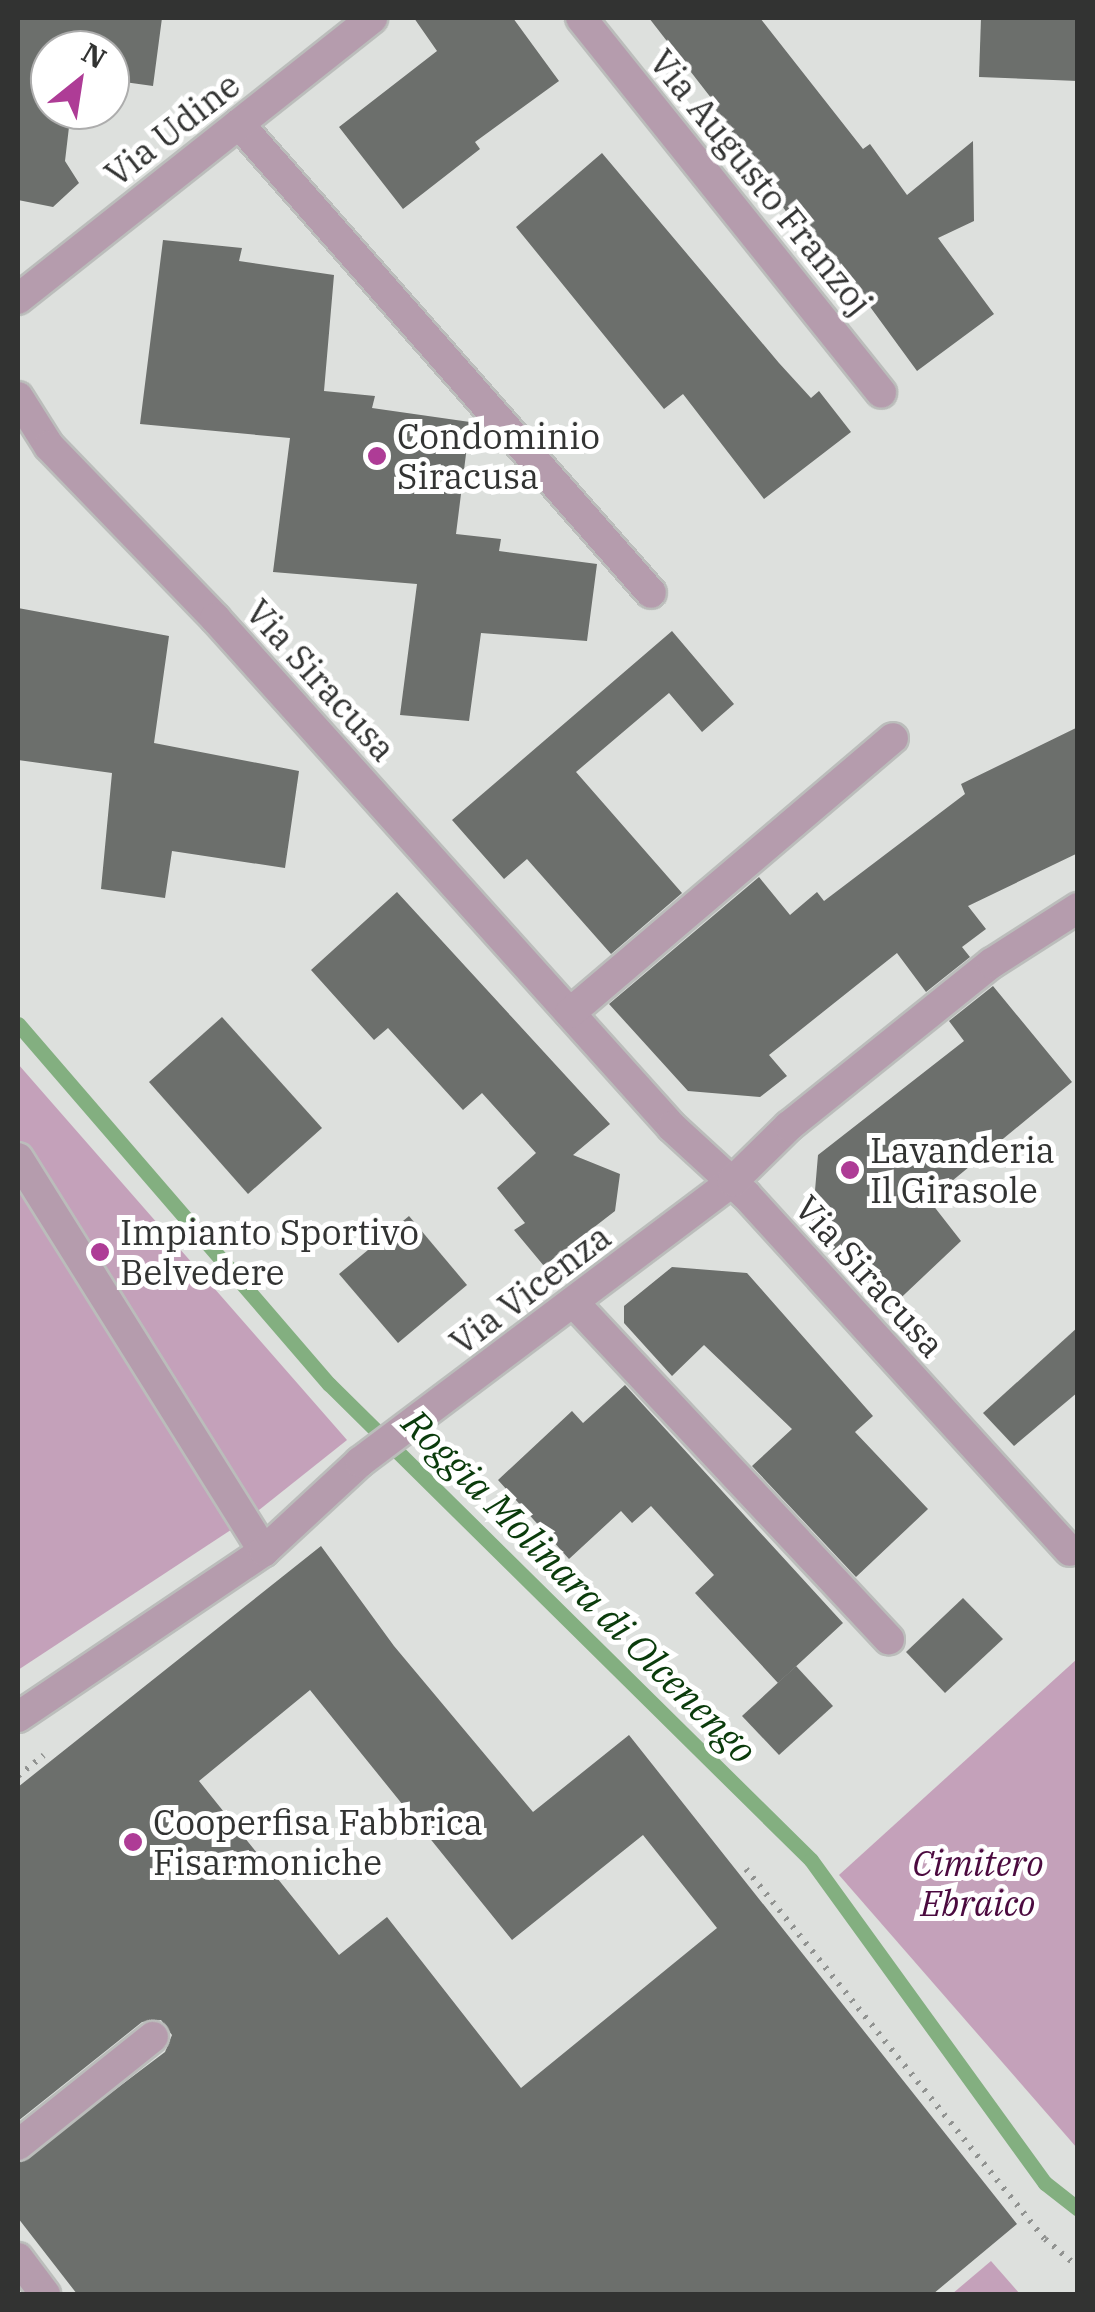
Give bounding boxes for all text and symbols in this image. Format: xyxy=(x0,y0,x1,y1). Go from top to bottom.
north arrow xyxy=(30,30,130,130)
text: N xyxy=(75,34,113,77)
street label: Via Augusto Franzoj xyxy=(641,41,881,323)
street label: Via Udine xyxy=(96,63,248,195)
place label: Condominio Siracusa xyxy=(397,415,600,497)
marker: Condominio Siracusa xyxy=(366,445,388,467)
street label: Via Siracusa xyxy=(238,591,404,769)
place label: Lavanderia Il Girasole xyxy=(870,1129,1055,1211)
marker: Lavanderia Il Girasole xyxy=(839,1159,861,1181)
street label: Via Siracusa xyxy=(787,1187,953,1365)
place label: Impianto Sportivo Belvedere xyxy=(120,1211,419,1293)
street label: Via Vicenza xyxy=(441,1215,619,1363)
marker: Impianto Sportivo Belvedere xyxy=(89,1241,111,1263)
water label: Roggia Molinara di Olcenengo xyxy=(394,1400,766,1772)
place label: Cooperfisa Fabbrica Fisarmoniche xyxy=(153,1801,483,1883)
marker: Cooperfisa Fabbrica Fisarmoniche xyxy=(122,1831,144,1853)
park label: Cimitero Ebraico xyxy=(912,1842,1044,1924)

